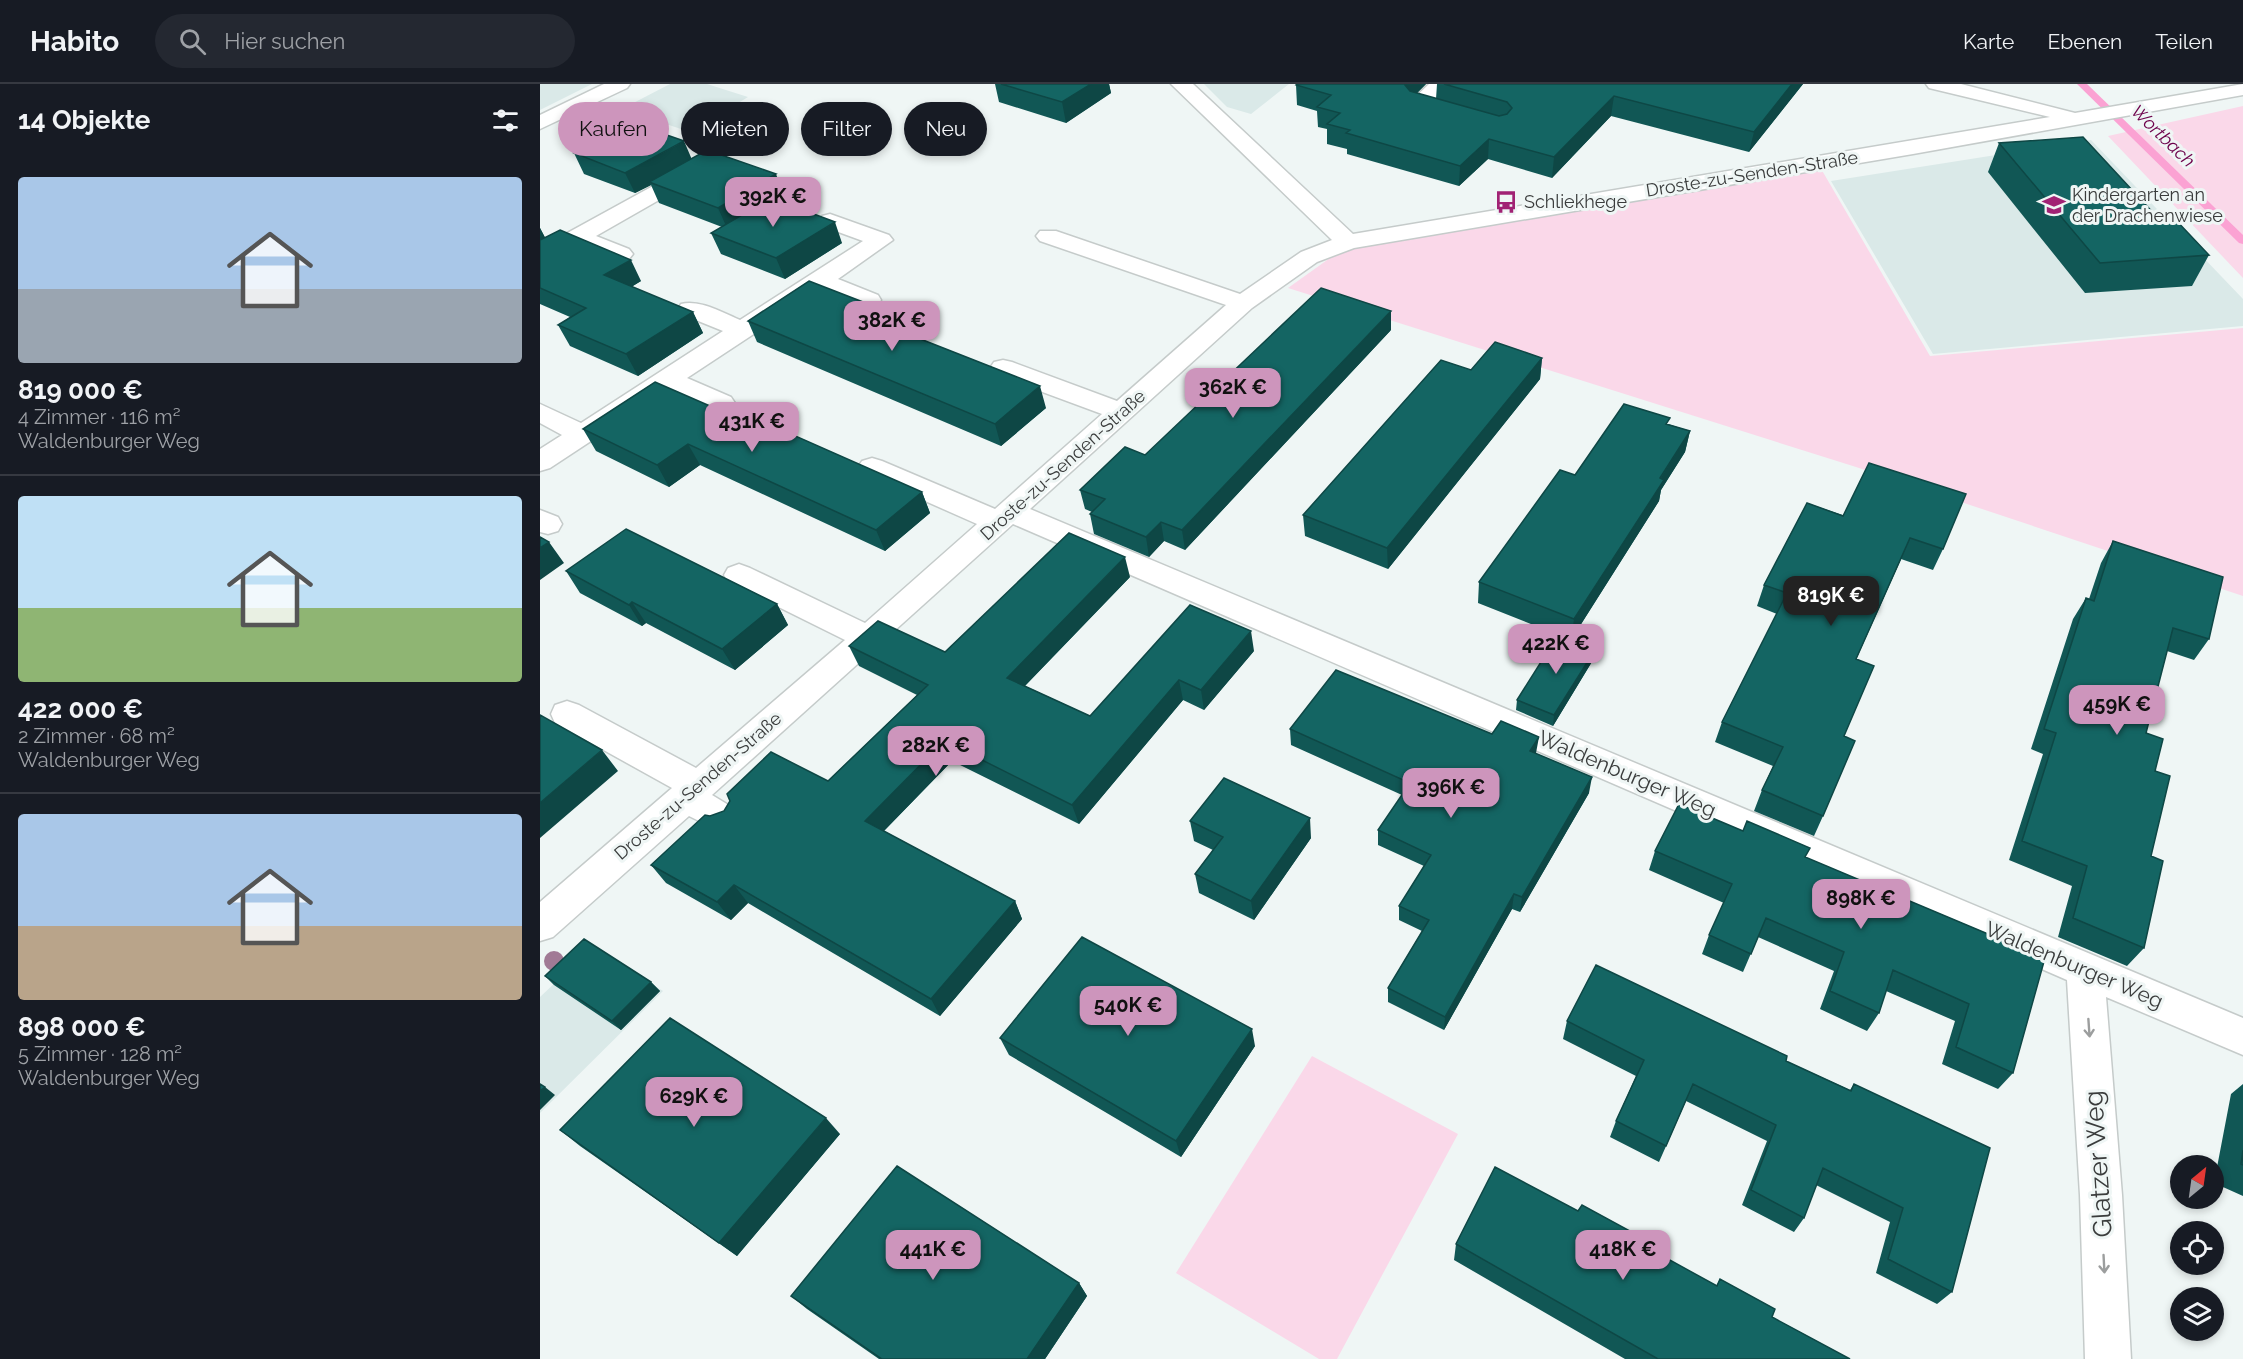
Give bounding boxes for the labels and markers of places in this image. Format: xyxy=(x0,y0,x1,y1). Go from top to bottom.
pin: 392K € xyxy=(724,177,822,228)
place label: Kindergarten an der Drachenwiese xyxy=(2072,184,2223,226)
bus stop icon: Schliekhege xyxy=(1493,189,1519,215)
place label: Schliekhege xyxy=(1524,191,1627,212)
school or university icon: Kindergarten an der Drachenwiese xyxy=(2041,192,2067,218)
pin: 382K € xyxy=(843,301,941,352)
pin: 362K € xyxy=(1184,368,1282,419)
pin: 431K € xyxy=(703,402,801,453)
pin: 819K € xyxy=(1782,576,1880,627)
pin: 422K € xyxy=(1507,624,1605,675)
pin: 459K € xyxy=(2068,685,2166,736)
pin: 282K € xyxy=(887,726,985,777)
pin: 396K € xyxy=(1402,768,1500,819)
pin: 898K € xyxy=(1812,879,1910,930)
pin: 540K € xyxy=(1079,986,1177,1037)
pin: 629K € xyxy=(645,1077,743,1128)
pin: 441K € xyxy=(884,1230,982,1281)
pin: 418K € xyxy=(1574,1230,1672,1281)

